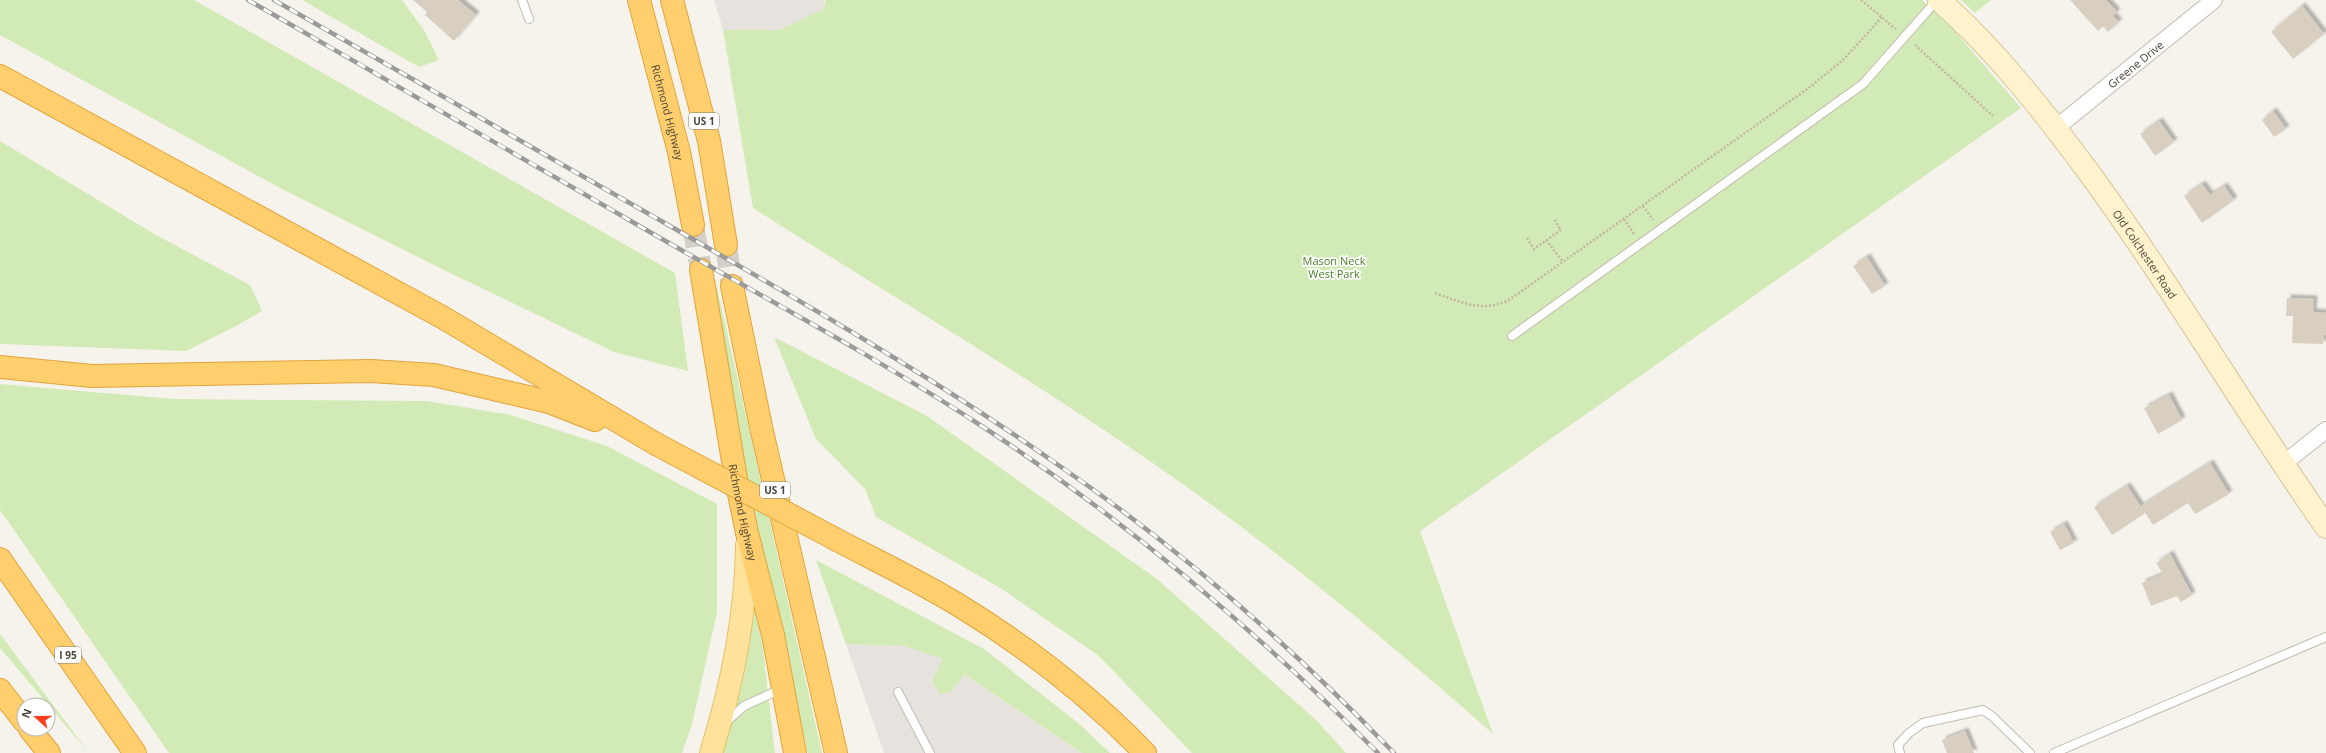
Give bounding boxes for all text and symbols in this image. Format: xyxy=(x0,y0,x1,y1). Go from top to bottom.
street label: Greene Drive xyxy=(2104,37,2166,91)
street label: Richmond Highway xyxy=(649,63,688,162)
road number: US 1 xyxy=(689,113,719,129)
street label: Old Colchester Road xyxy=(2110,206,2181,301)
park label: Mason Neck West Park xyxy=(1303,253,1366,281)
street label: Richmond Highway xyxy=(726,463,761,563)
road number: US 1 xyxy=(760,482,790,498)
road number: I 95 xyxy=(55,647,81,663)
north arrow xyxy=(16,697,56,737)
text: N xyxy=(18,706,35,720)

